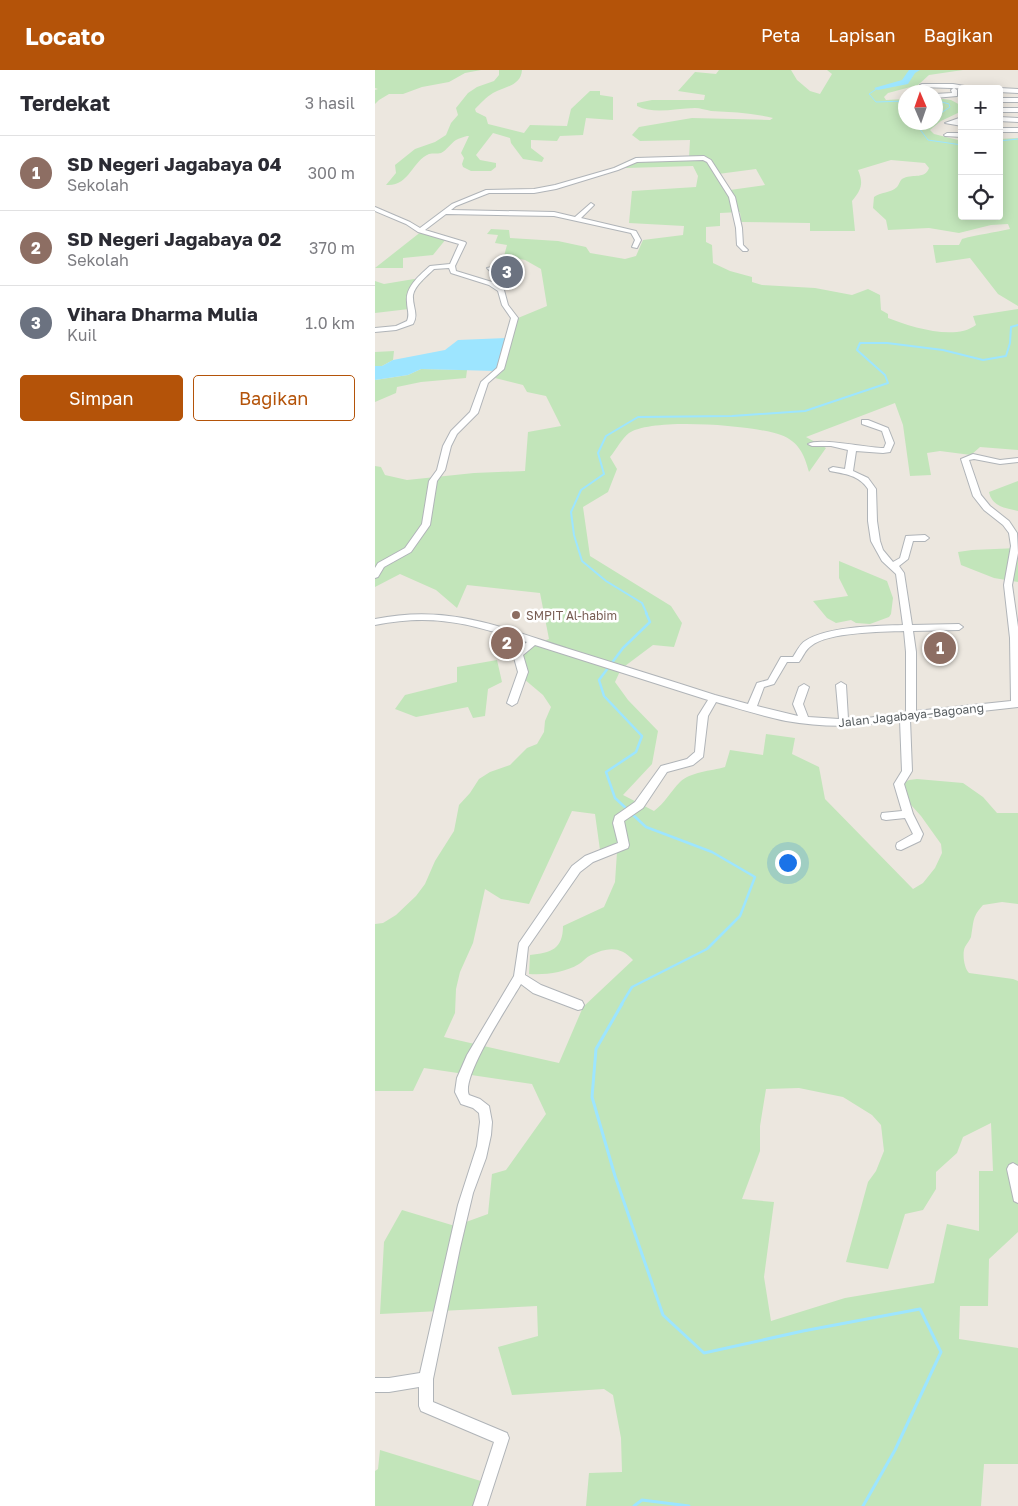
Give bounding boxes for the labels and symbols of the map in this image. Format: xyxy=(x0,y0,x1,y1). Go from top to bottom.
north arrow xyxy=(898,85,943,130)
pin: 3 xyxy=(491,253,523,291)
place label: SMPIT Al-habim xyxy=(526,608,617,623)
marker: SMPIT Al-habim xyxy=(510,609,522,621)
pin: 2 xyxy=(491,624,523,662)
pin: 1 xyxy=(924,629,956,667)
street label: Jalan Jagabaya–Bagoang xyxy=(837,700,985,730)
your location xyxy=(775,850,801,876)

